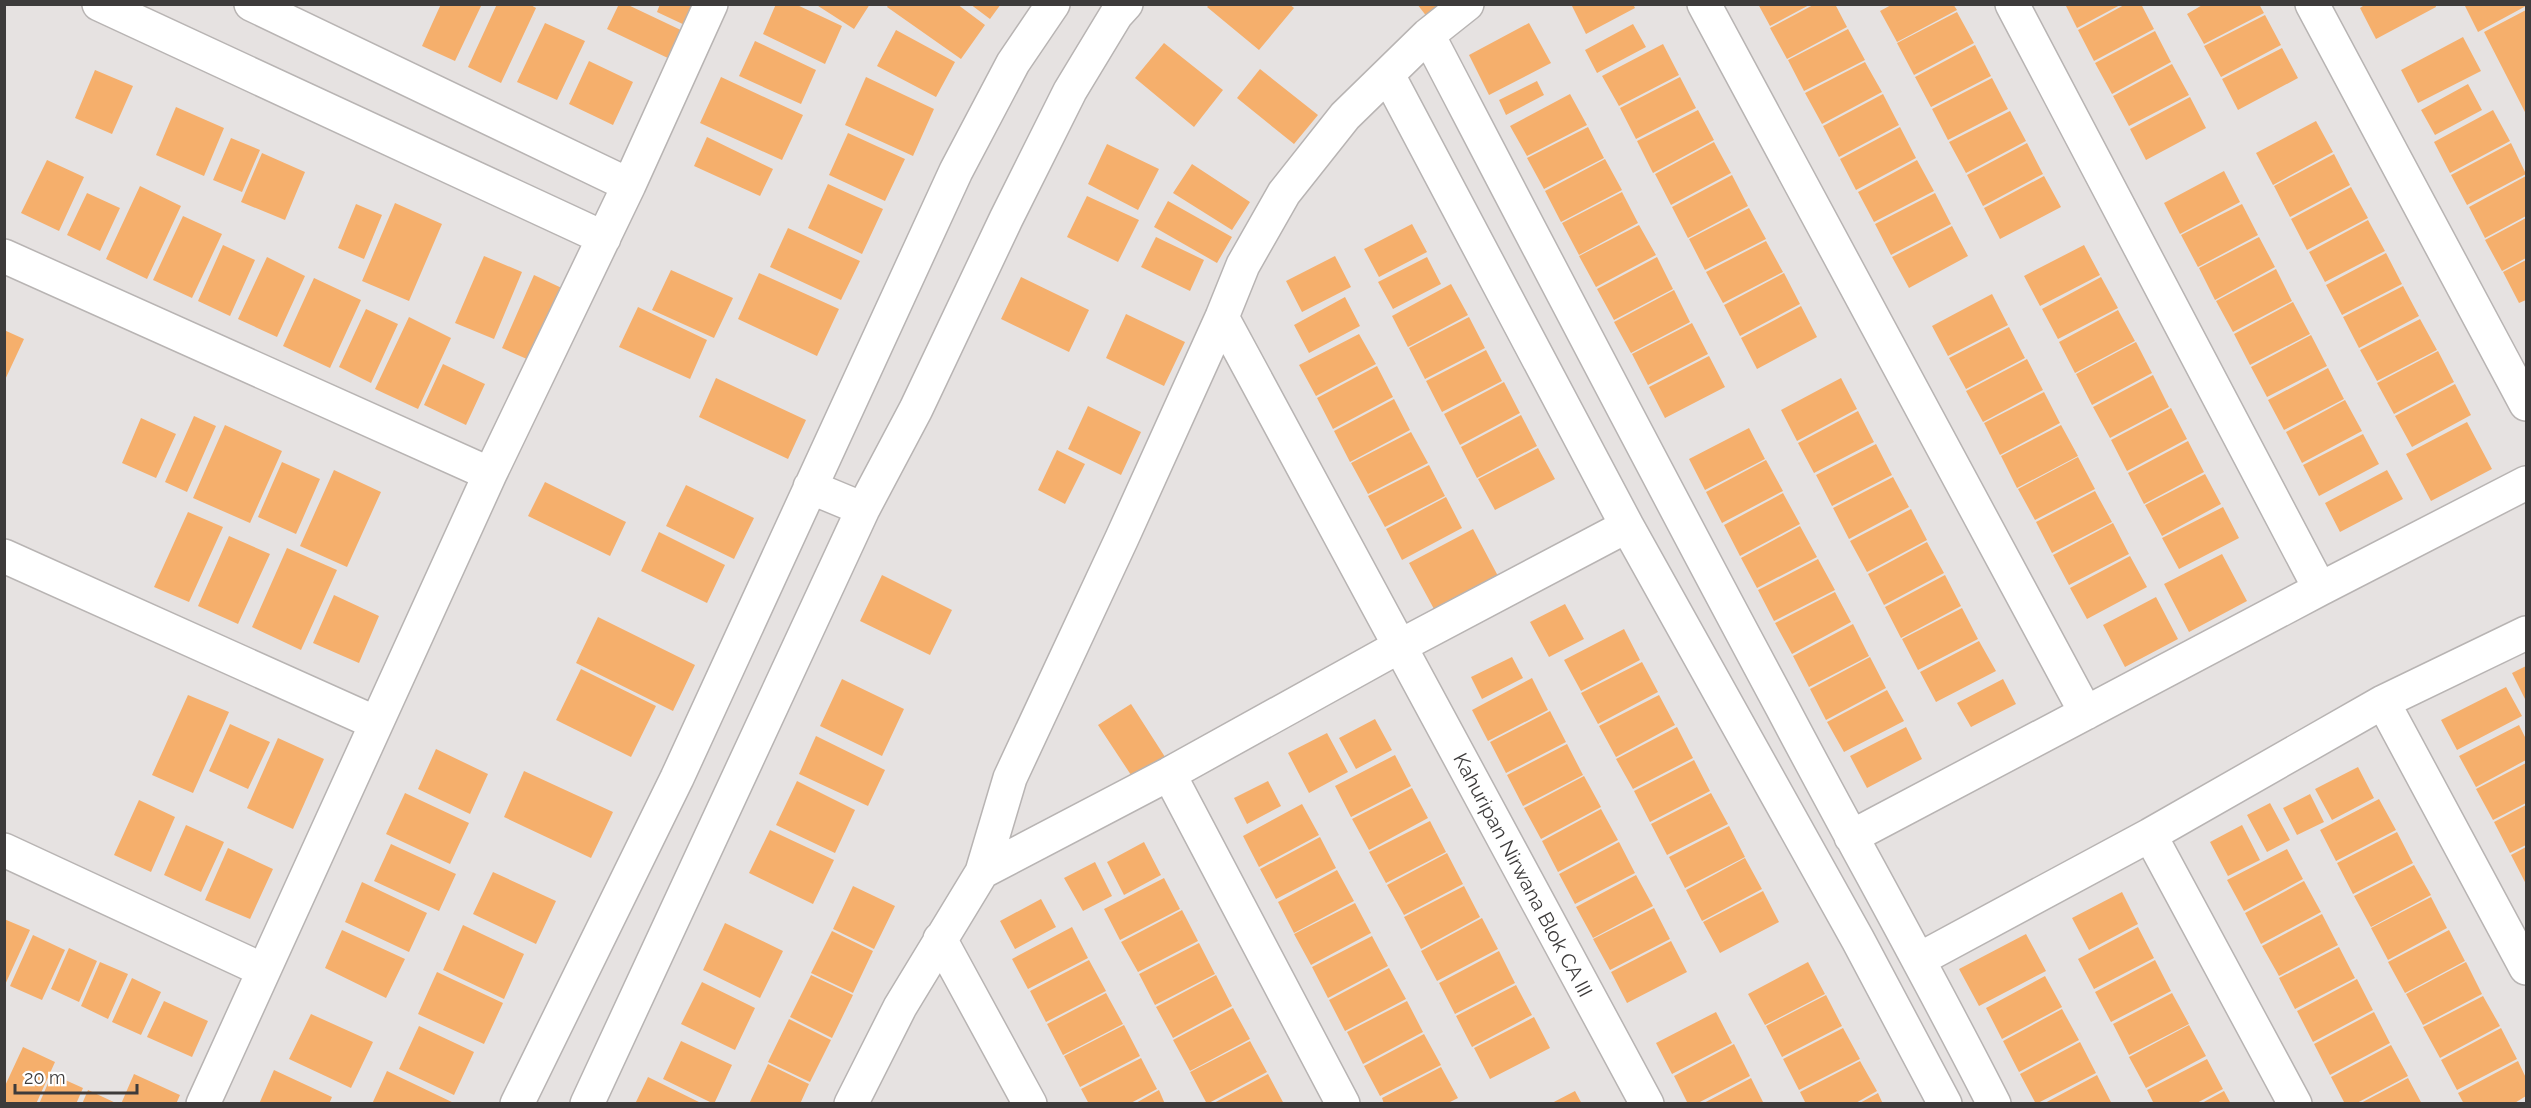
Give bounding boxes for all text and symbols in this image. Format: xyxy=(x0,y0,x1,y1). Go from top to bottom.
street label: Kahuripan Nirwana Blok CA III xyxy=(1448,749,1598,1001)
scale bar xyxy=(15,1057,136,1095)
text: 20 m xyxy=(24,1067,66,1088)

